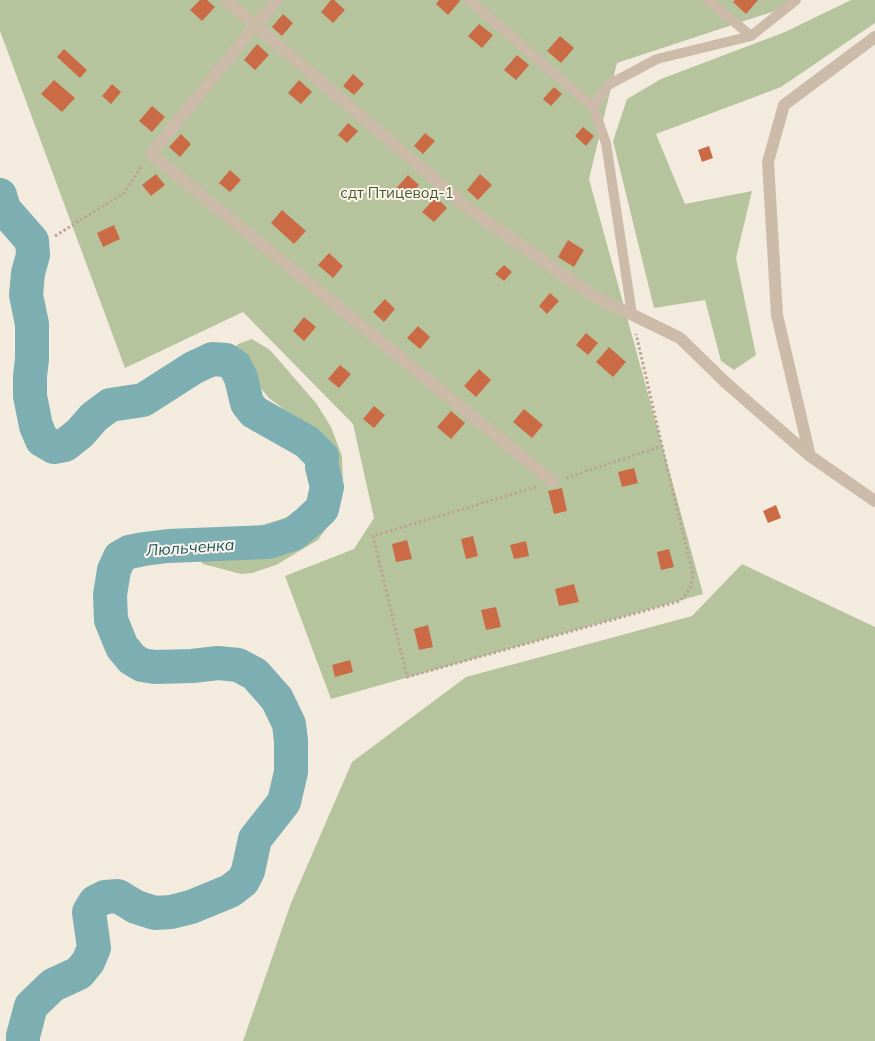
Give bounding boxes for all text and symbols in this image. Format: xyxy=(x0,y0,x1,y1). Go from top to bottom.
park label: сдт Птицевод-1 xyxy=(340,183,454,202)
water label: Люльченка xyxy=(144,534,235,560)

